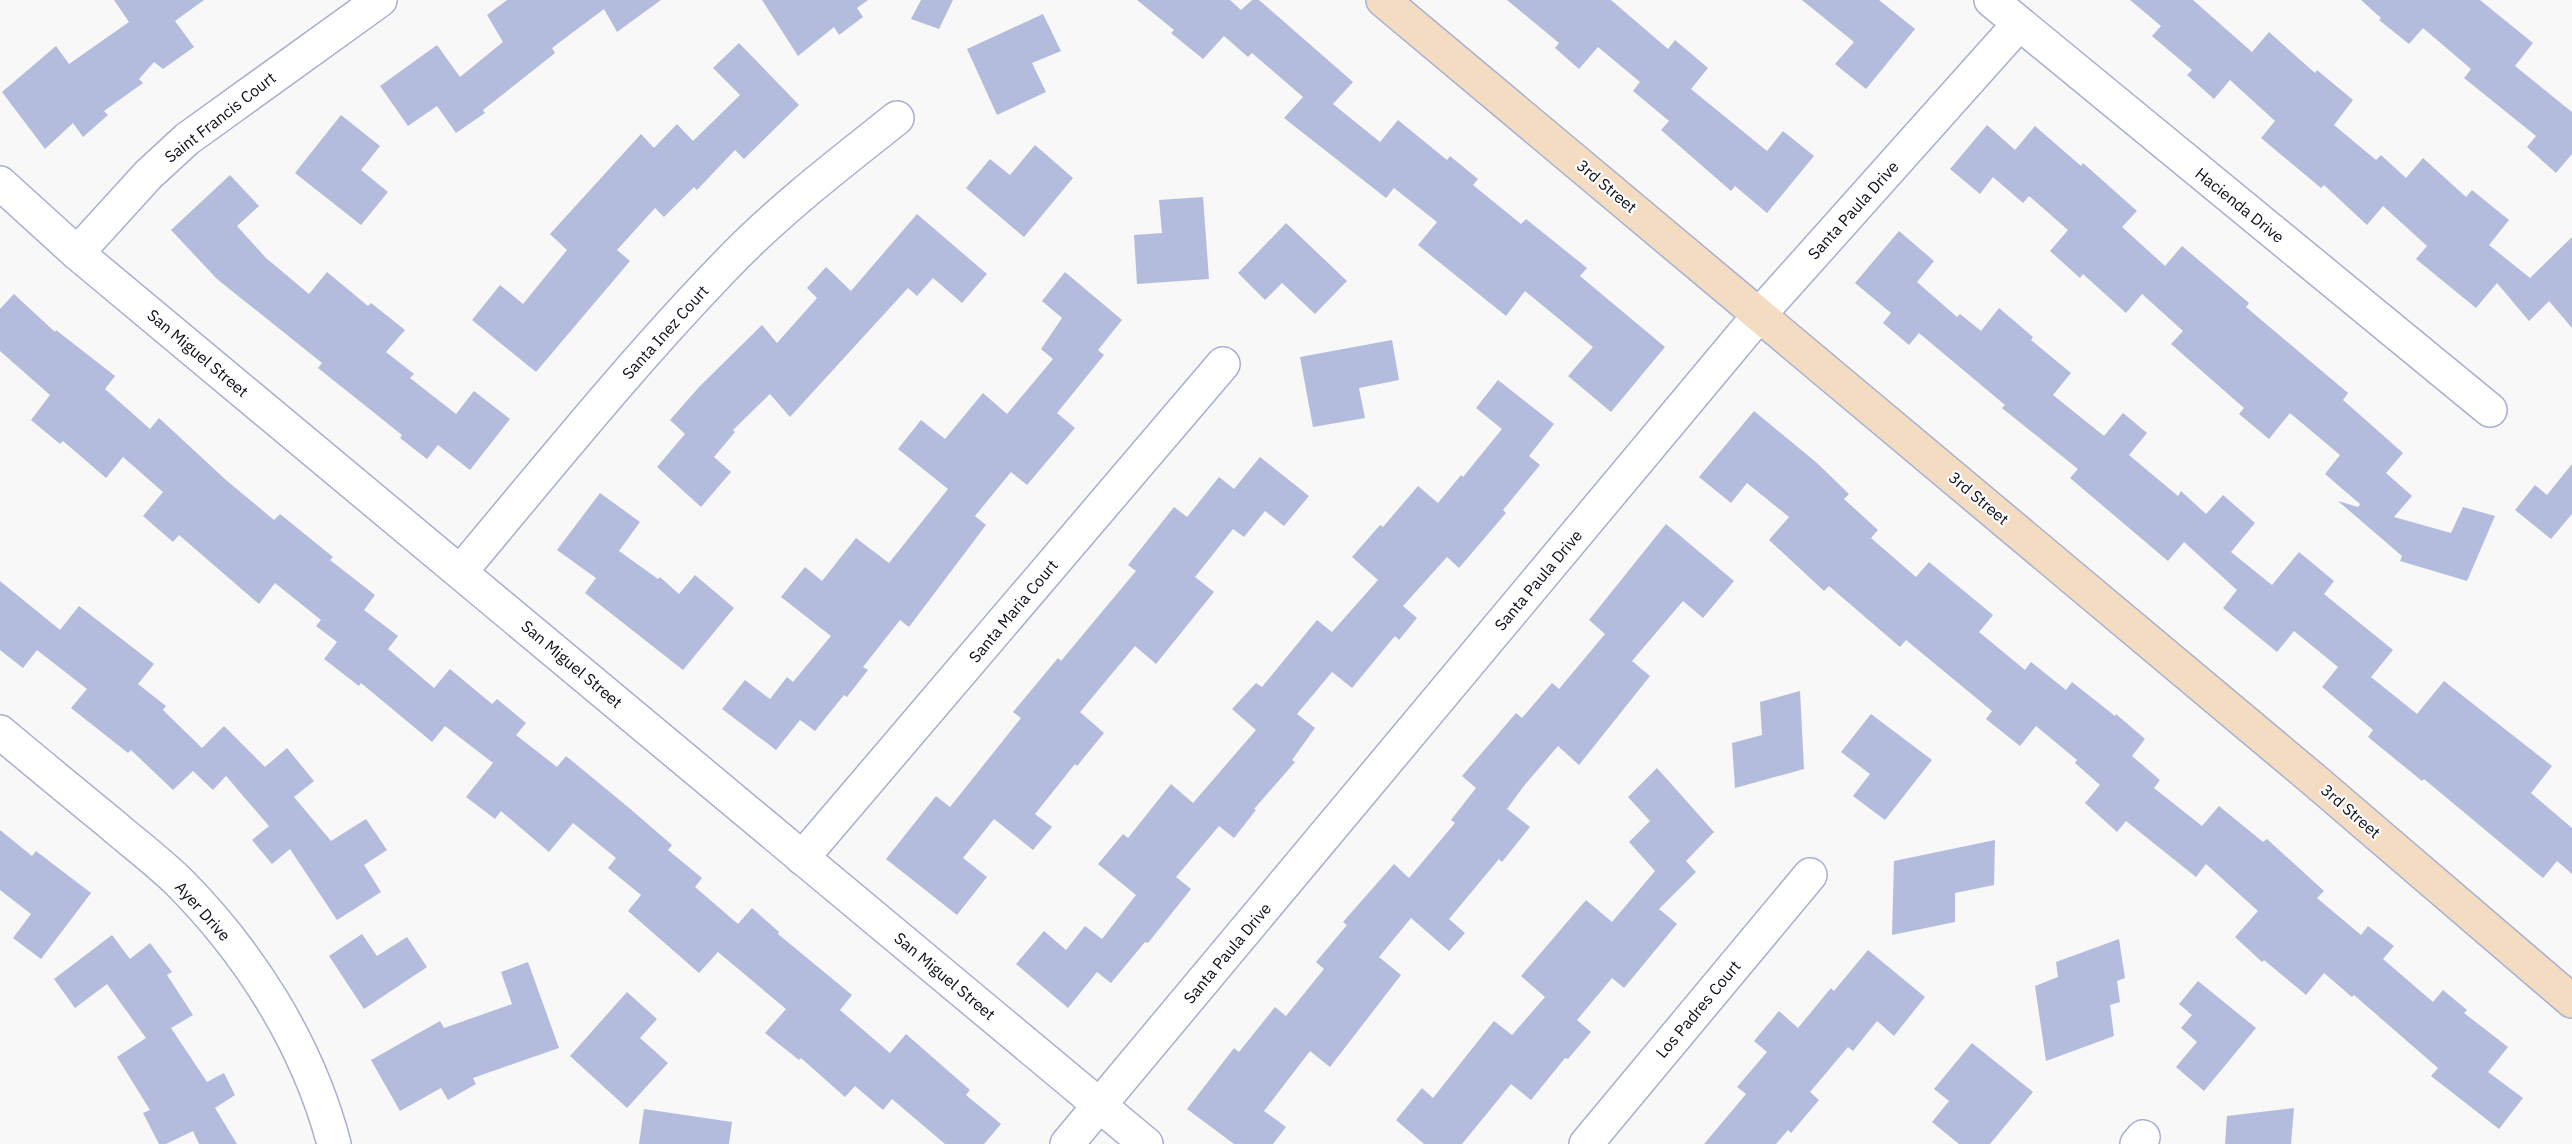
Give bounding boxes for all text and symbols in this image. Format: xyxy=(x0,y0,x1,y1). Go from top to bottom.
street label: Saint Francis Court xyxy=(160,67,280,167)
street label: 3rd Street xyxy=(1573,155,1641,217)
street label: Santa Paula Drive xyxy=(1803,156,1903,263)
street label: Hacienda Drive xyxy=(2192,163,2289,247)
street label: Santa Inez Court xyxy=(617,281,713,383)
street label: San Miguel Street xyxy=(143,305,253,401)
street label: 3rd Street xyxy=(1945,467,2013,529)
street label: Santa Paula Drive xyxy=(1490,525,1586,635)
street label: Santa Maria Court xyxy=(964,555,1062,667)
street label: San Miguel Street xyxy=(517,616,627,712)
street label: 3rd Street xyxy=(2317,780,2385,842)
street label: Ayer Drive xyxy=(171,877,235,945)
street label: Santa Paula Drive xyxy=(1179,898,1275,1008)
street label: San Miguel Street xyxy=(890,928,1000,1024)
street label: Los Padres Court xyxy=(1651,956,1745,1062)

